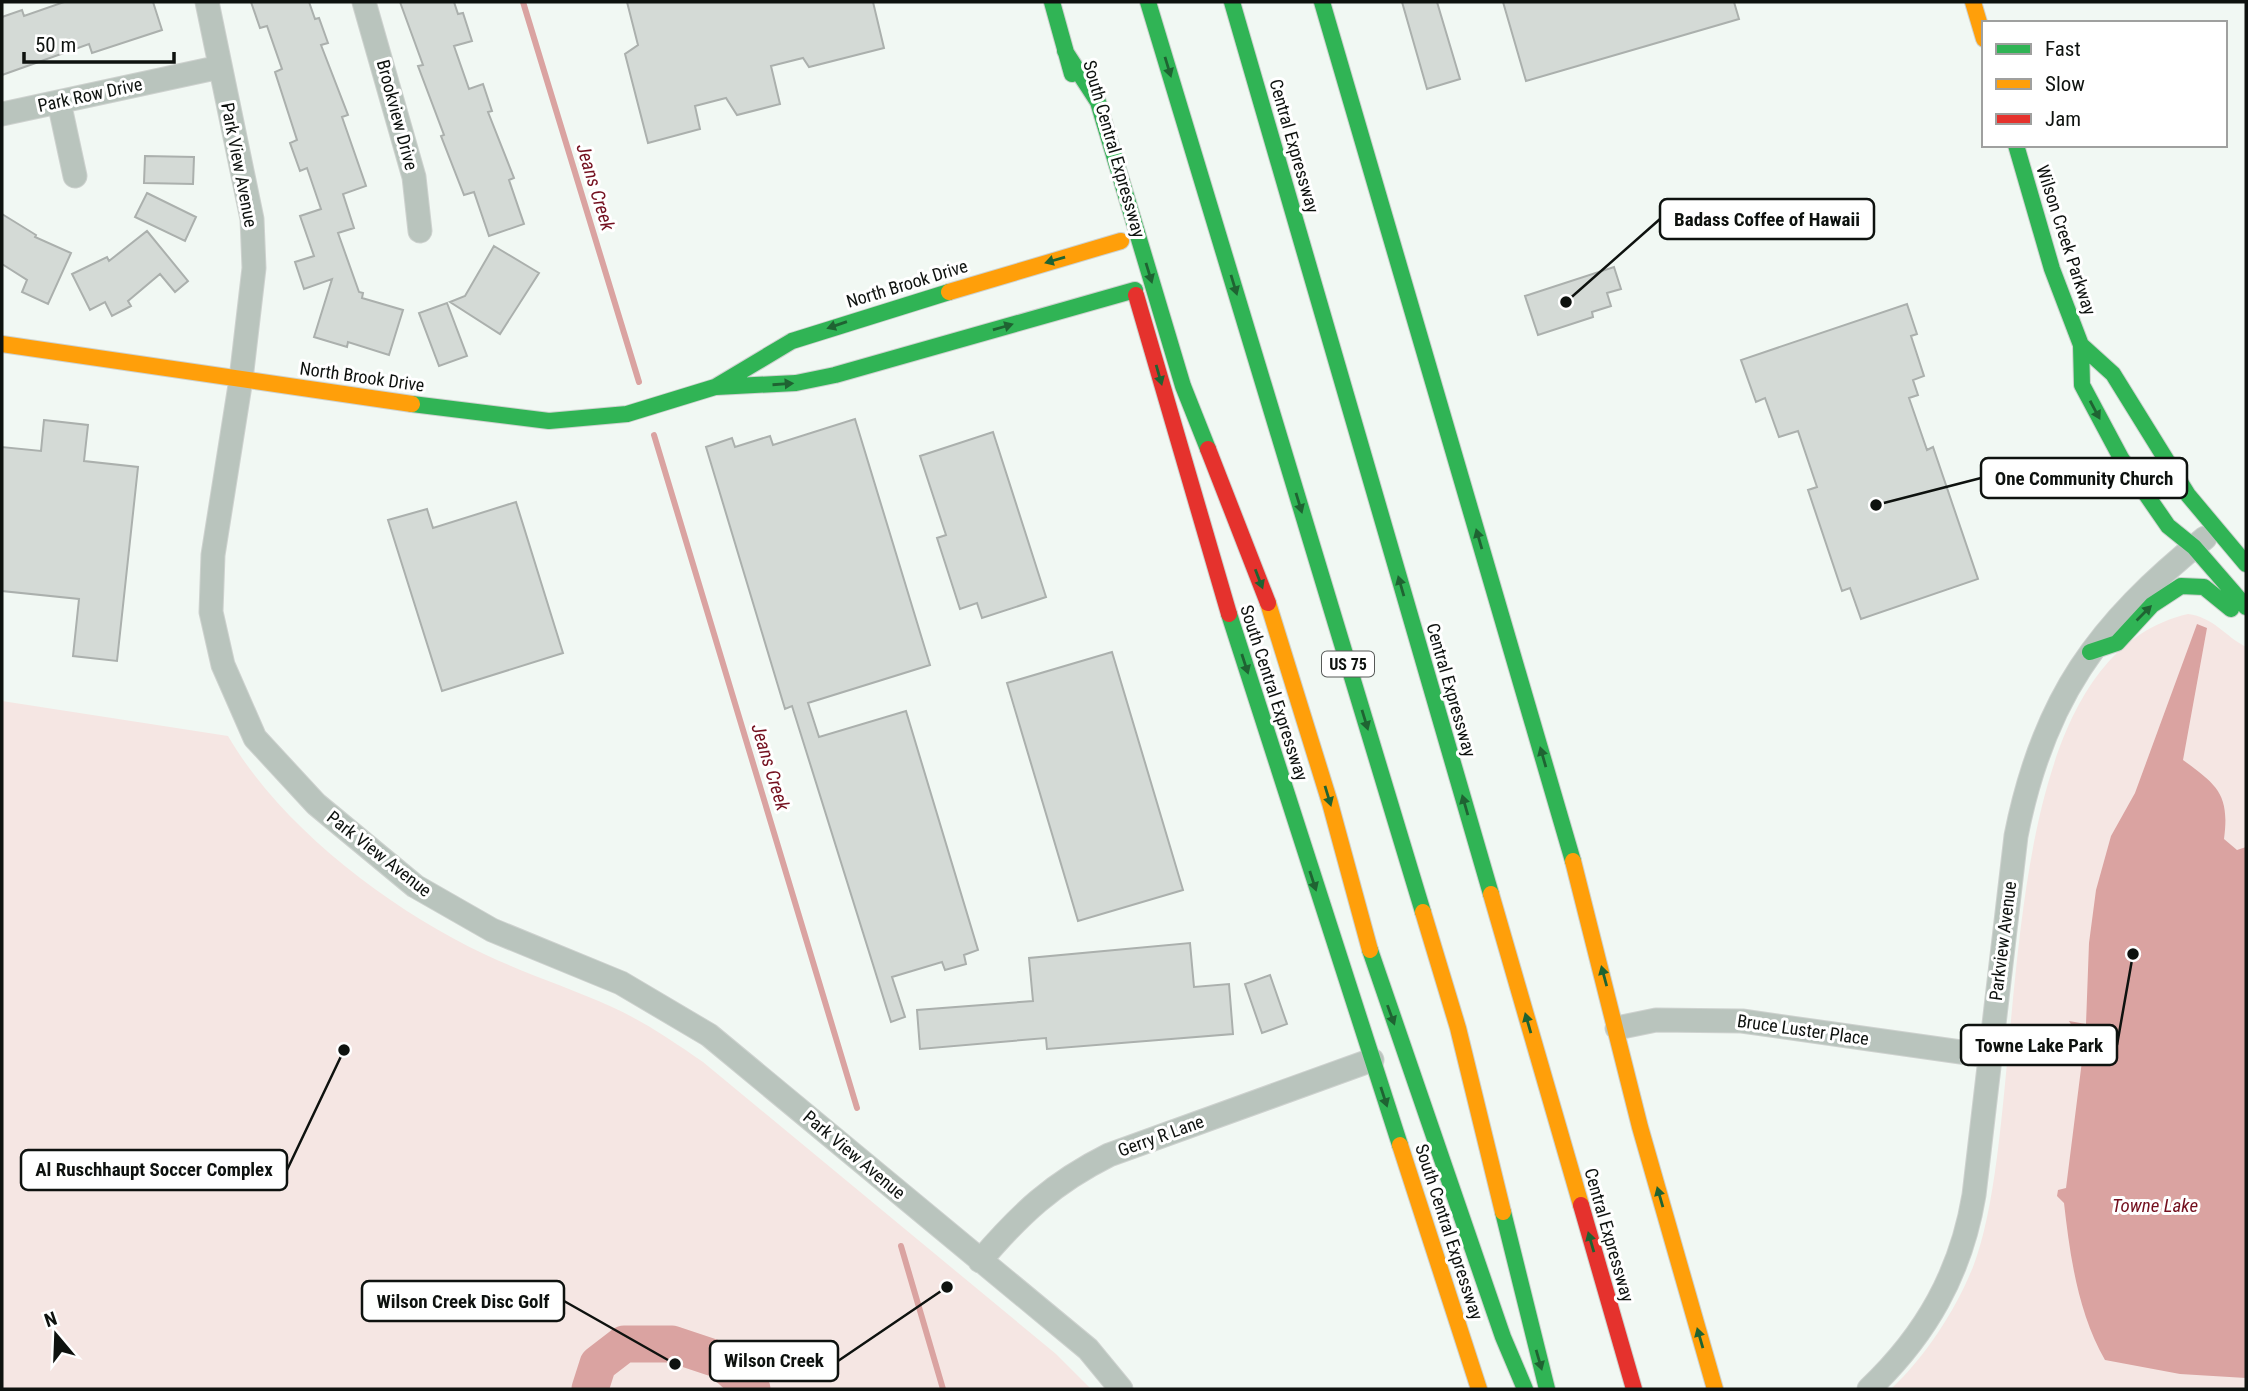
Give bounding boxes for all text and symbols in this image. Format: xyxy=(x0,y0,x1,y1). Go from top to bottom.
scale bar xyxy=(24,21,175,65)
legend xyxy=(1982,21,2227,147)
text: 50 m xyxy=(35,33,76,57)
text: Fast xyxy=(2045,37,2081,61)
street label: Brookview Drive xyxy=(373,57,422,172)
one-way arrow xyxy=(1163,57,1173,78)
street label: South Central Expressway xyxy=(1079,58,1150,240)
text: Slow xyxy=(2045,72,2085,96)
street label: Park Row Drive xyxy=(36,73,144,116)
street label: Central Expressway xyxy=(1265,76,1324,216)
street label: Park View Avenue xyxy=(217,101,262,229)
text: Jam xyxy=(2045,107,2081,131)
water label: Jeans Creek xyxy=(571,141,620,234)
street label: Wilson Creek Parkway xyxy=(2032,162,2101,318)
callout: Badass Coffee of Hawaii xyxy=(1660,199,1874,239)
text: Badass Coffee of Hawaii xyxy=(1674,208,1860,231)
street label: North Brook Drive xyxy=(844,255,970,312)
one-way arrow xyxy=(1044,256,1065,266)
one-way arrow xyxy=(1145,263,1155,284)
one-way arrow xyxy=(1229,275,1239,296)
one-way arrow xyxy=(827,320,848,331)
one-way arrow xyxy=(992,321,1014,332)
street label: North Brook Drive xyxy=(298,357,426,396)
one-way arrow xyxy=(1155,365,1165,386)
one-way arrow xyxy=(772,378,794,389)
one-way arrow xyxy=(2089,400,2100,420)
callout: One Community Church xyxy=(1981,458,2187,498)
text: One Community Church xyxy=(1995,467,2173,490)
one-way arrow xyxy=(1295,492,1305,513)
one-way arrow xyxy=(1474,528,1484,549)
one-way arrow xyxy=(1254,569,1265,590)
one-way arrow xyxy=(1396,575,1406,596)
street label: South Central Expressway xyxy=(1236,602,1313,784)
one-way arrow xyxy=(2135,605,2151,622)
street label: Central Expressway xyxy=(1422,620,1481,760)
road number: US 75 xyxy=(1322,652,1374,677)
one-way arrow xyxy=(1240,653,1250,674)
one-way arrow xyxy=(1360,710,1371,731)
water label: Jeans Creek xyxy=(746,721,795,814)
one-way arrow xyxy=(1537,746,1547,767)
one-way arrow xyxy=(1323,786,1334,807)
one-way arrow xyxy=(1459,794,1469,815)
street label: Park View Avenue xyxy=(323,806,436,901)
one-way arrow xyxy=(1309,870,1319,891)
street label: Parkview Avenue xyxy=(1985,880,2020,1002)
one-way arrow xyxy=(1598,965,1609,987)
one-way arrow xyxy=(1386,1004,1397,1025)
street label: Bruce Luster Place xyxy=(1736,1010,1870,1049)
one-way arrow xyxy=(1522,1012,1533,1034)
callout: Towne Lake Park xyxy=(1961,1025,2117,1065)
text: Towne Lake Park xyxy=(1975,1034,2104,1057)
one-way arrow xyxy=(1379,1086,1390,1107)
street label: Park View Avenue xyxy=(799,1106,910,1203)
street label: Gerry R Lane xyxy=(1115,1110,1207,1161)
street label: South Central Expressway xyxy=(1411,1141,1488,1323)
callout: Al Ruschhaupt Soccer Complex xyxy=(21,1150,287,1190)
text: Al Ruschhaupt Soccer Complex xyxy=(35,1158,273,1181)
street label: Central Expressway xyxy=(1580,1165,1639,1305)
one-way arrow xyxy=(1654,1186,1664,1207)
water label: Towne Lake xyxy=(2112,1194,2198,1217)
one-way arrow xyxy=(1586,1231,1596,1252)
callout: Wilson Creek Disc Golf xyxy=(362,1281,564,1321)
text: Wilson Creek Disc Golf xyxy=(376,1290,550,1313)
north arrow xyxy=(21,1300,91,1370)
text: N xyxy=(41,1307,60,1332)
one-way arrow xyxy=(1695,1327,1705,1348)
callout: Wilson Creek xyxy=(710,1341,838,1381)
text: Wilson Creek xyxy=(724,1349,825,1372)
one-way arrow xyxy=(1534,1349,1545,1371)

